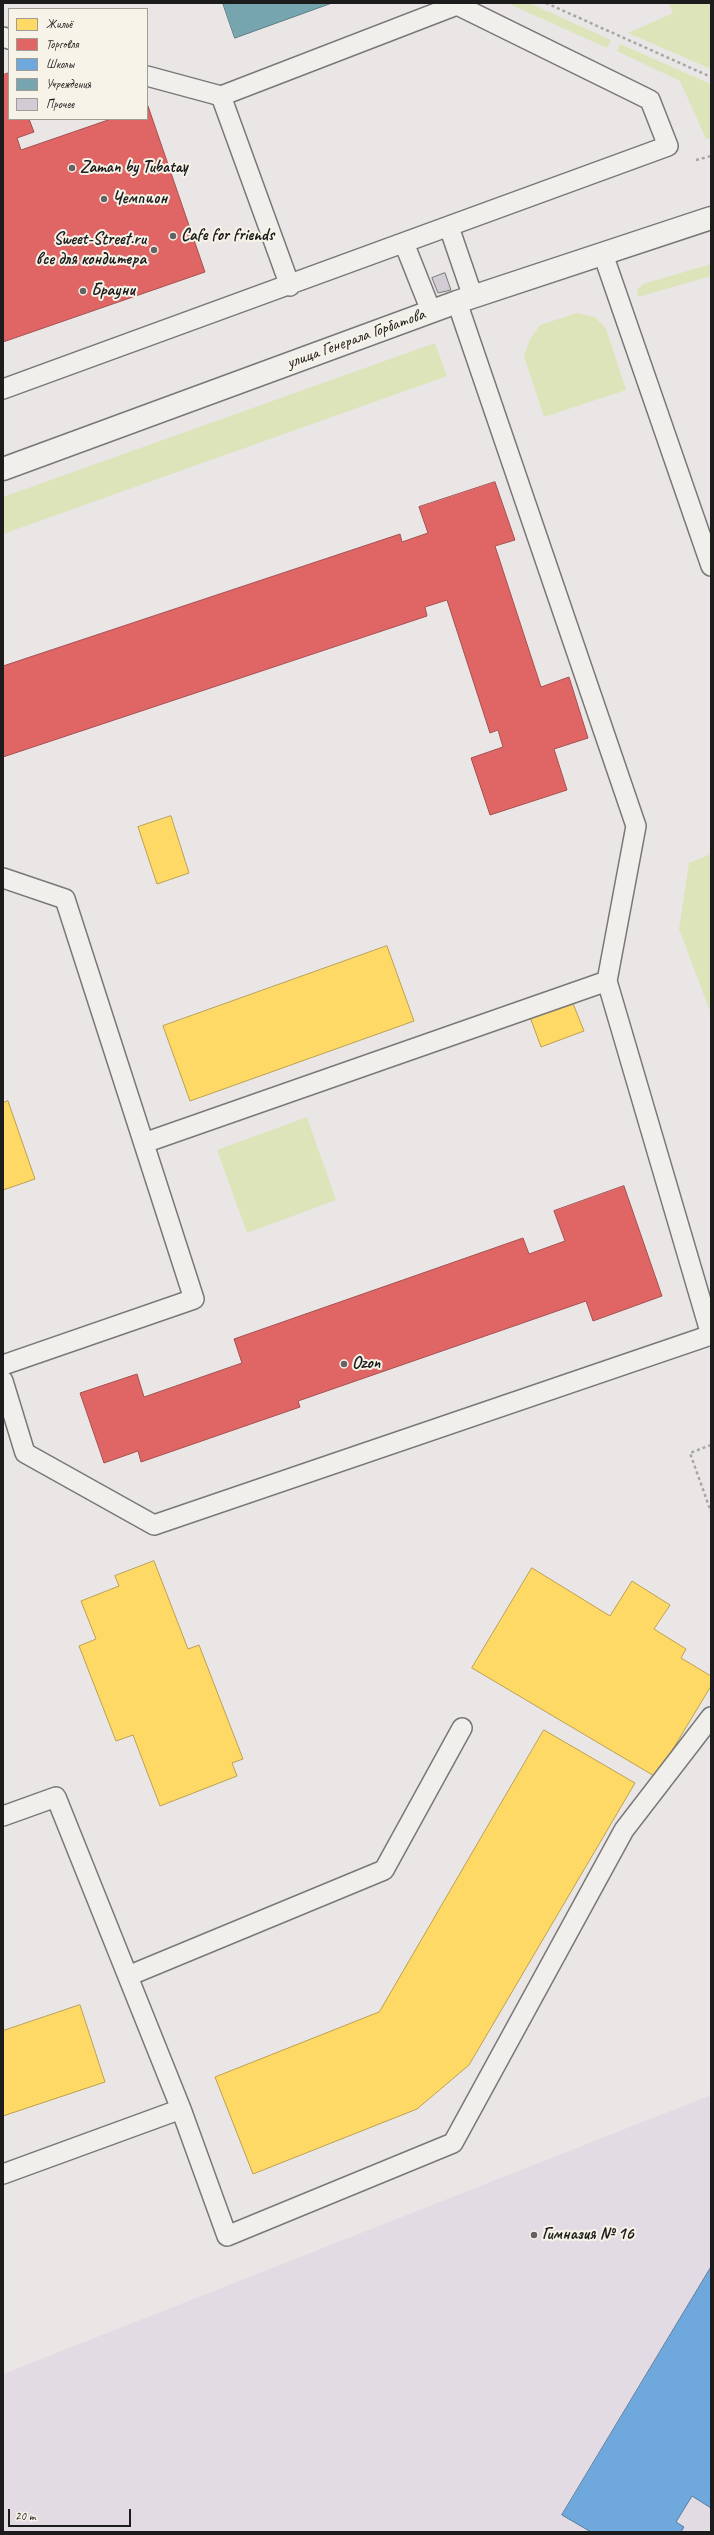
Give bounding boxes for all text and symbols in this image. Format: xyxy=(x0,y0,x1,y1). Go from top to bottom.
legend xyxy=(8,8,148,120)
text: Жильё xyxy=(46,16,72,32)
text: Торговля xyxy=(46,36,79,52)
text: Школы xyxy=(46,56,74,72)
text: Учреждения xyxy=(46,76,91,92)
text: Прочее xyxy=(46,96,74,112)
place label: Zaman by Tubatay xyxy=(80,158,188,178)
marker: Zaman by Tubatay xyxy=(67,163,77,173)
place label: Чемпион xyxy=(112,189,167,209)
marker: Чемпион xyxy=(99,194,109,204)
place label: Cafe for friends xyxy=(181,226,274,246)
place label: Sweet-Street.ru все для кондитера xyxy=(36,230,146,270)
marker: Cafe for friends xyxy=(168,231,178,241)
marker: Sweet-Street.ru все для кондитера xyxy=(149,245,159,255)
place label: Брауни xyxy=(91,281,135,301)
marker: Брауни xyxy=(78,286,88,296)
street label: улица Генерала Горбатова xyxy=(284,304,428,374)
place label: Ozon xyxy=(352,1354,380,1374)
marker: Ozon xyxy=(339,1359,349,1369)
place label: Гимназия № 16 xyxy=(542,2225,633,2245)
marker: Гимназия № 16 xyxy=(529,2230,539,2240)
scale bar xyxy=(10,2501,133,2527)
text: 20 m xyxy=(15,2508,35,2524)

